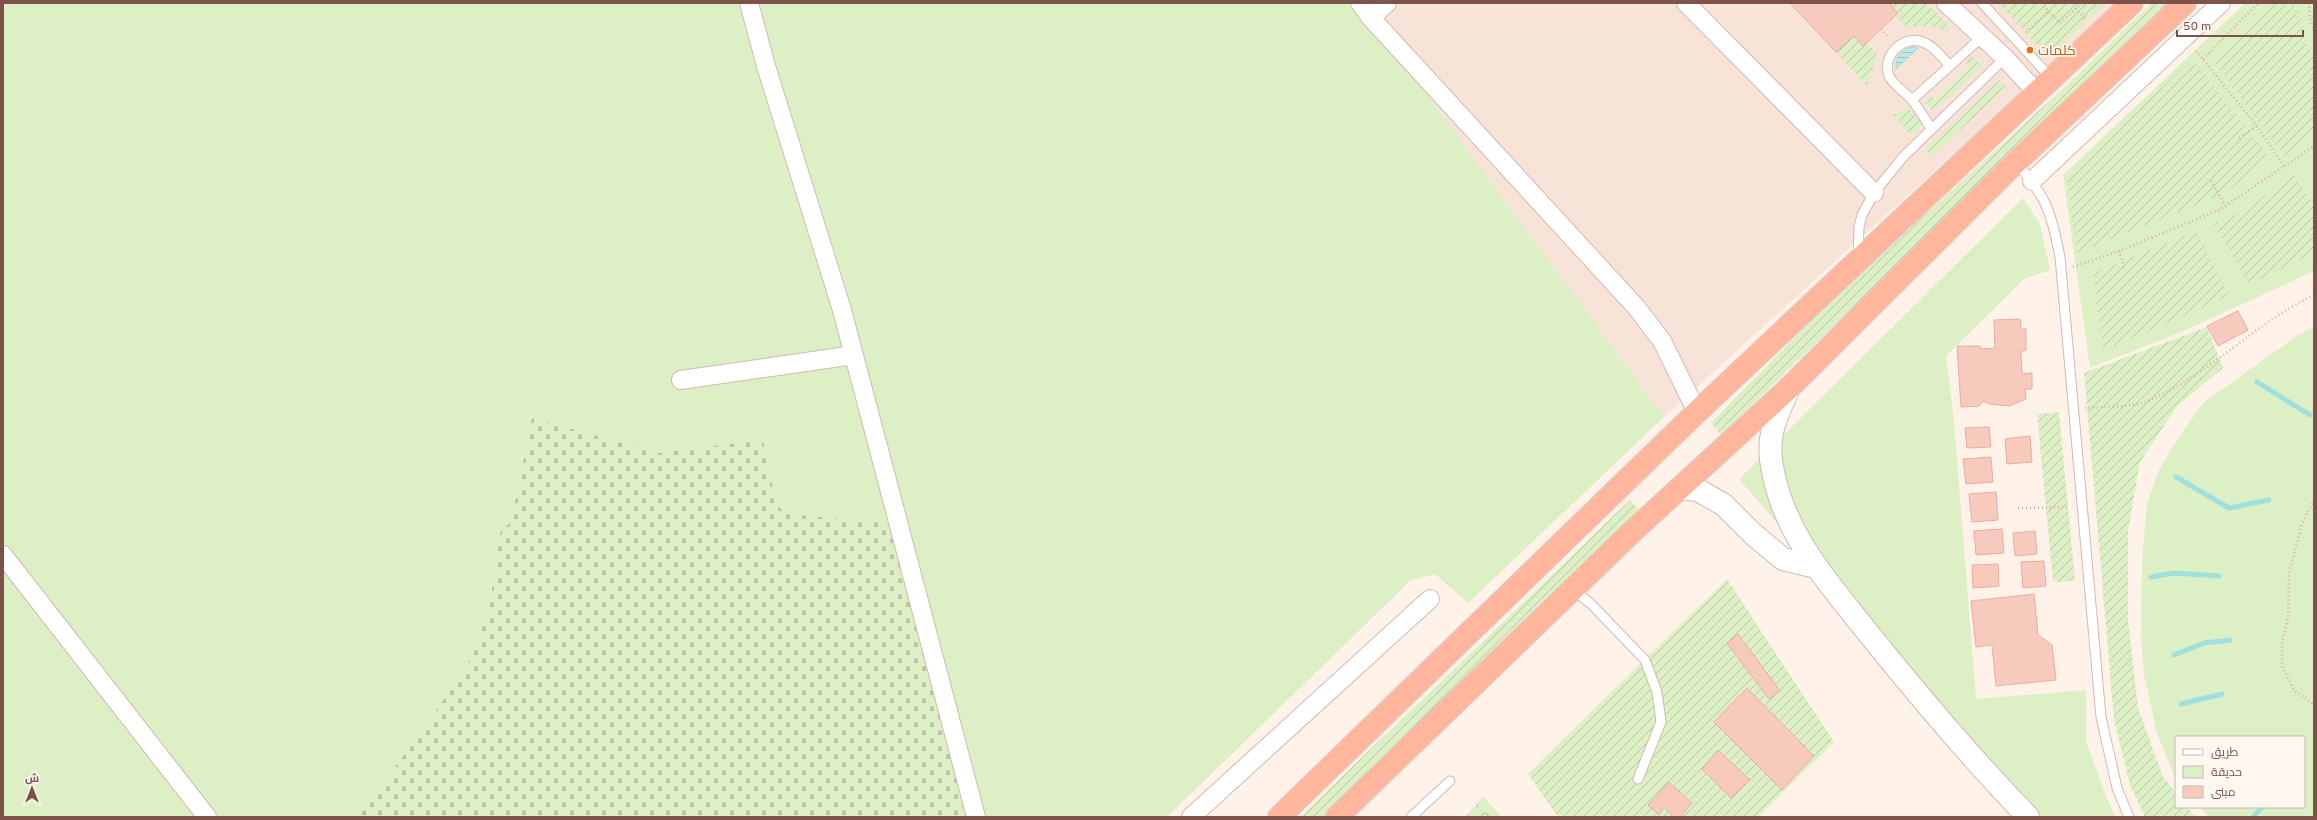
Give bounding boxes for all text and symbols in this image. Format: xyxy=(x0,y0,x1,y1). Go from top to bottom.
scale bar xyxy=(2177,12,2303,38)
text: 50 m xyxy=(2183,19,2211,35)
place label: كلمات xyxy=(2038,43,2076,60)
marker: كلمات xyxy=(2025,45,2035,55)
legend xyxy=(2175,736,2305,808)
text: طريق xyxy=(2211,745,2239,761)
text: حديقة xyxy=(2211,765,2242,781)
north arrow xyxy=(12,768,52,808)
text: ش xyxy=(25,772,39,786)
text: مبنى xyxy=(2211,785,2236,801)

